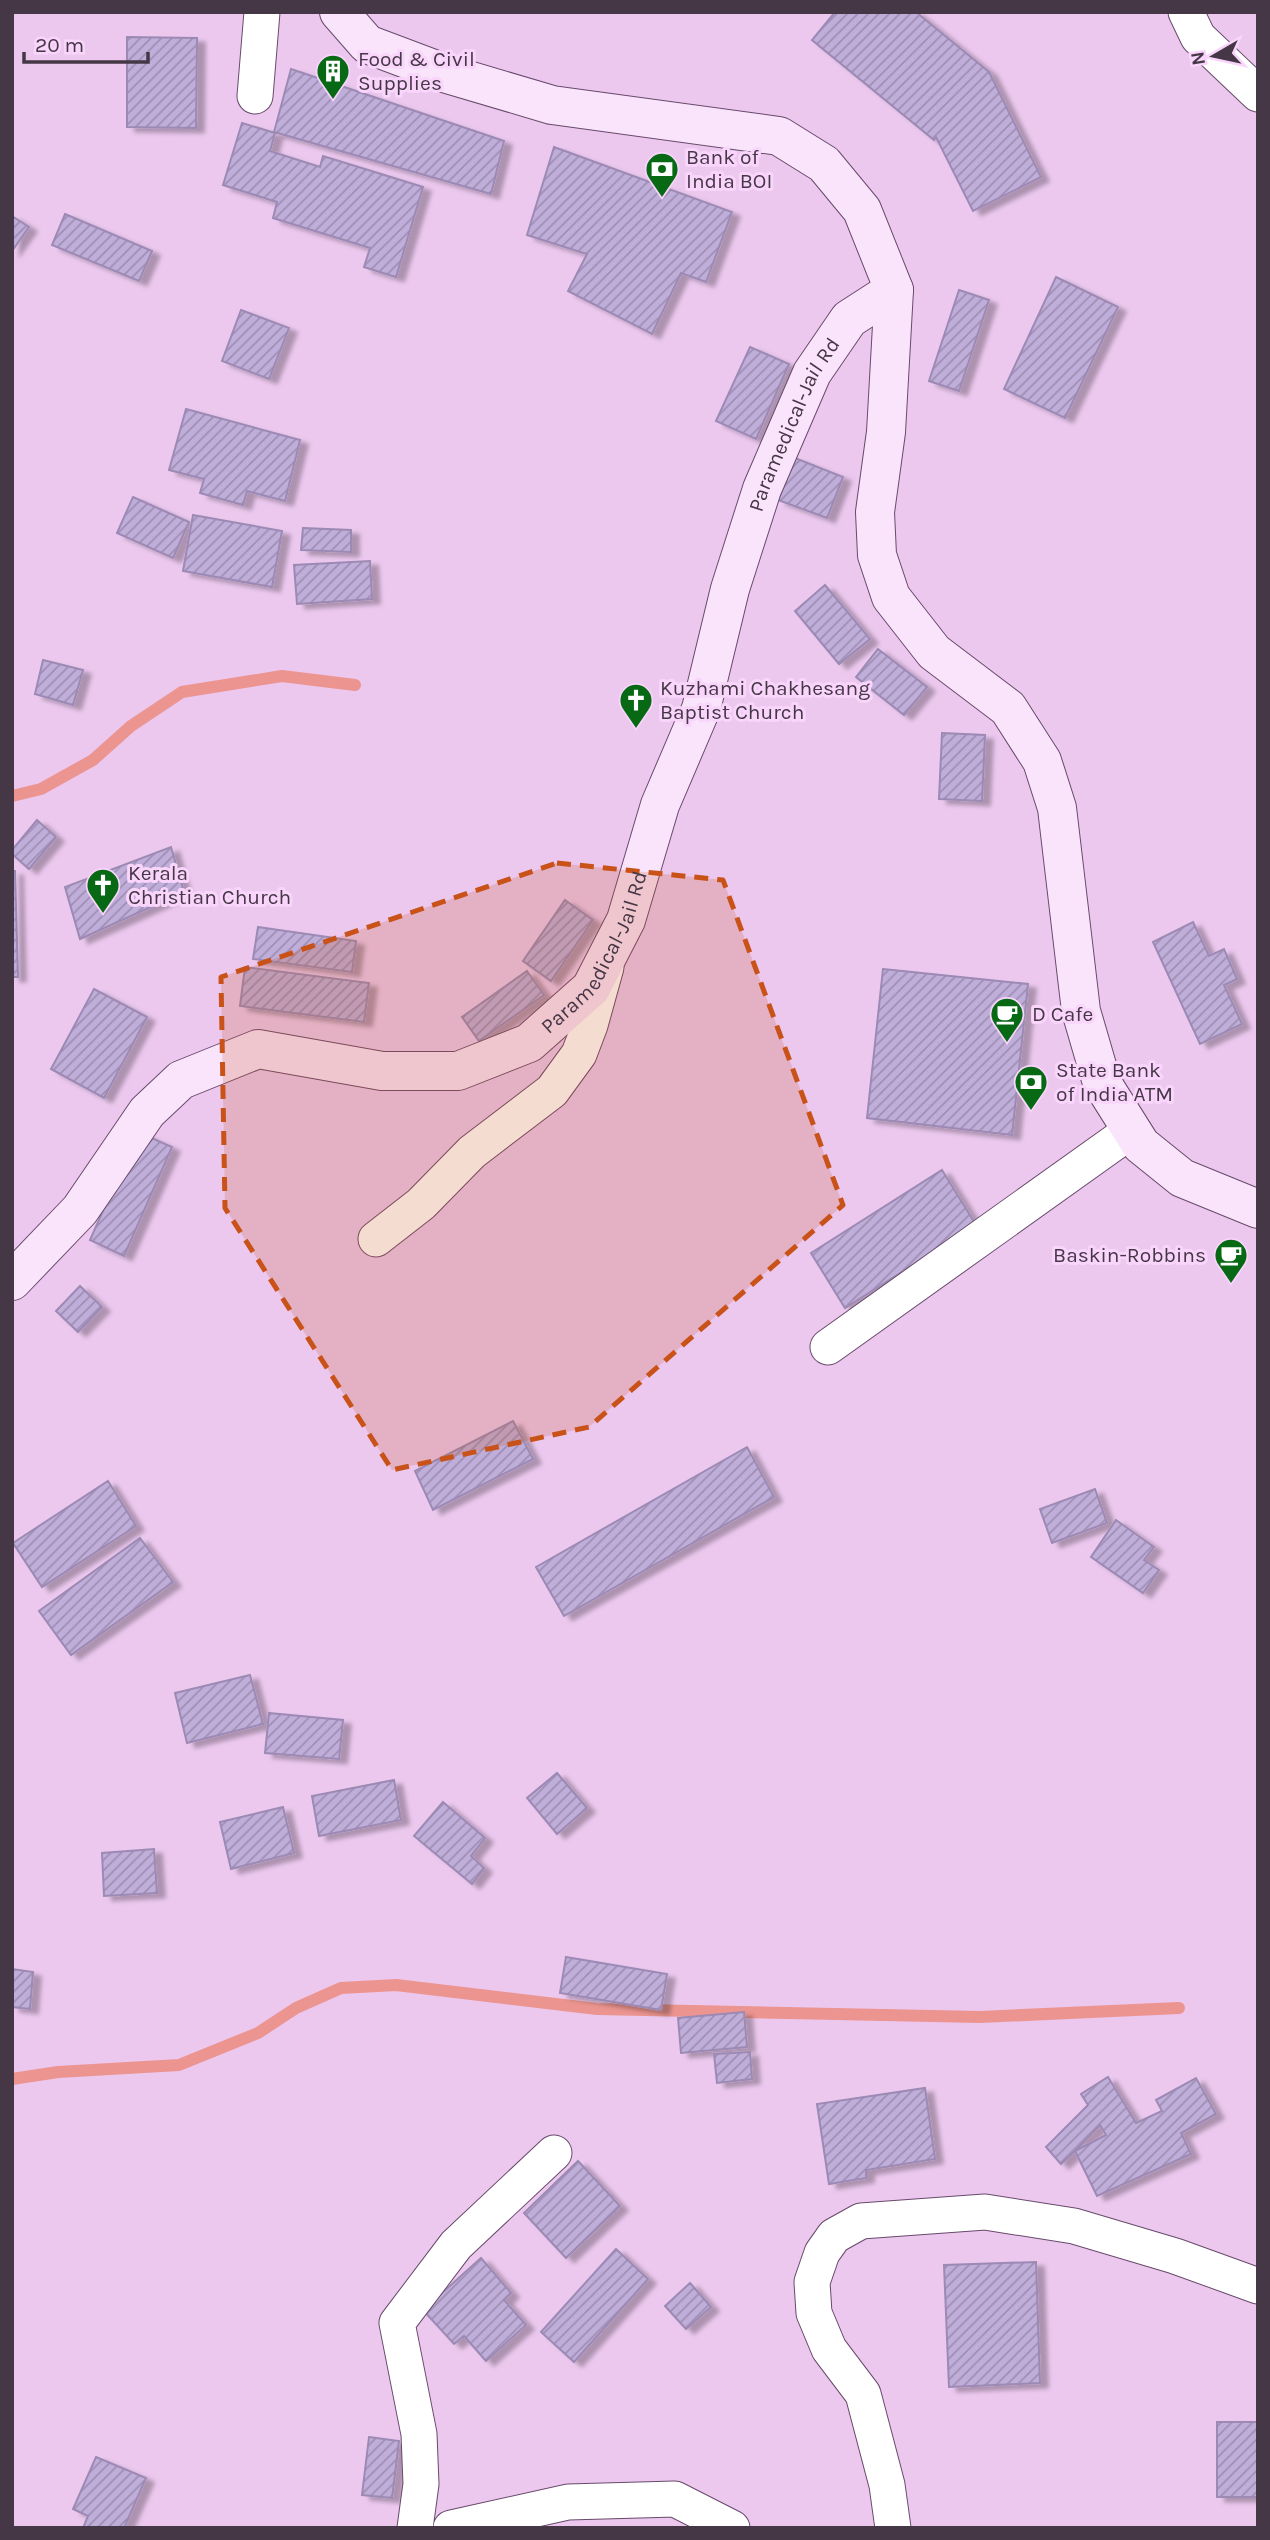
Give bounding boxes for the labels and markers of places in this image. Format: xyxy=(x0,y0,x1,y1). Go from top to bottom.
place label: Food & Civil Supplies xyxy=(358,47,475,95)
building icon: Food & Civil Supplies xyxy=(314,52,352,101)
place label: Bank of India BOI xyxy=(686,145,772,193)
bank icon: Bank of India BOI xyxy=(643,150,681,199)
place label: Kuzhami Chakhesang Baptist Church xyxy=(660,676,870,724)
church icon: Kuzhami Chakhesang Baptist Church xyxy=(617,681,655,730)
place label: Kerala Christian Church xyxy=(128,861,291,909)
church icon: Kerala Christian Church xyxy=(84,866,122,915)
cafe icon: D Cafe xyxy=(988,995,1026,1044)
place label: D Cafe xyxy=(1032,1002,1093,1026)
place label: State Bank of India ATM xyxy=(1056,1058,1173,1106)
bank icon: State Bank of India ATM xyxy=(1012,1063,1050,1112)
cafe icon: Baskin-Robbins xyxy=(1212,1236,1250,1285)
place label: Baskin-Robbins xyxy=(1053,1243,1206,1267)

